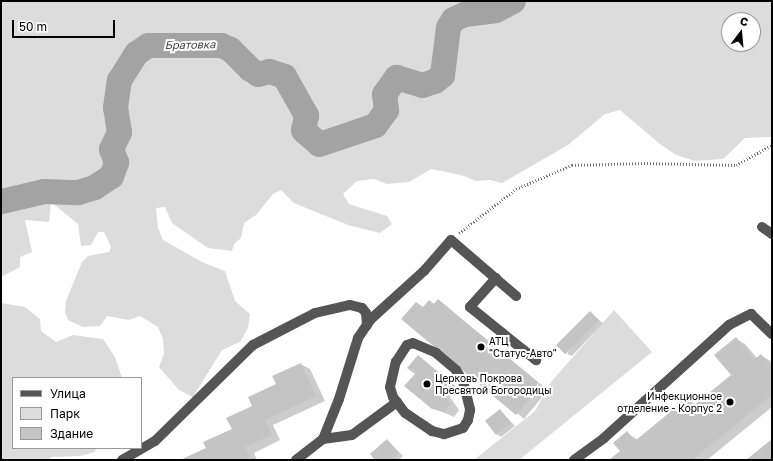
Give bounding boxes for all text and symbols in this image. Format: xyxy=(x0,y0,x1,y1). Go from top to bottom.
scale bar xyxy=(14,12,117,38)
north arrow xyxy=(721,12,761,52)
text: С xyxy=(739,14,750,28)
text: 50 m xyxy=(19,19,47,34)
water label: Братовка xyxy=(165,38,215,52)
place label: АТЦ "Статус-Авто" xyxy=(489,335,557,358)
marker: АТЦ "Статус-Авто" xyxy=(476,342,486,352)
place label: Церковь Покрова Пресвятой Богородицы xyxy=(435,372,551,396)
legend xyxy=(12,377,142,449)
marker: Церковь Покрова Пресвятой Богородицы xyxy=(422,379,432,389)
text: Улица xyxy=(50,386,86,401)
place label: Инфекционное отделение - Корпус 2 xyxy=(617,390,722,414)
marker: Инфекционное отделение - Корпус 2 xyxy=(725,397,735,407)
text: Парк xyxy=(50,406,80,421)
text: Здание xyxy=(50,426,93,441)

